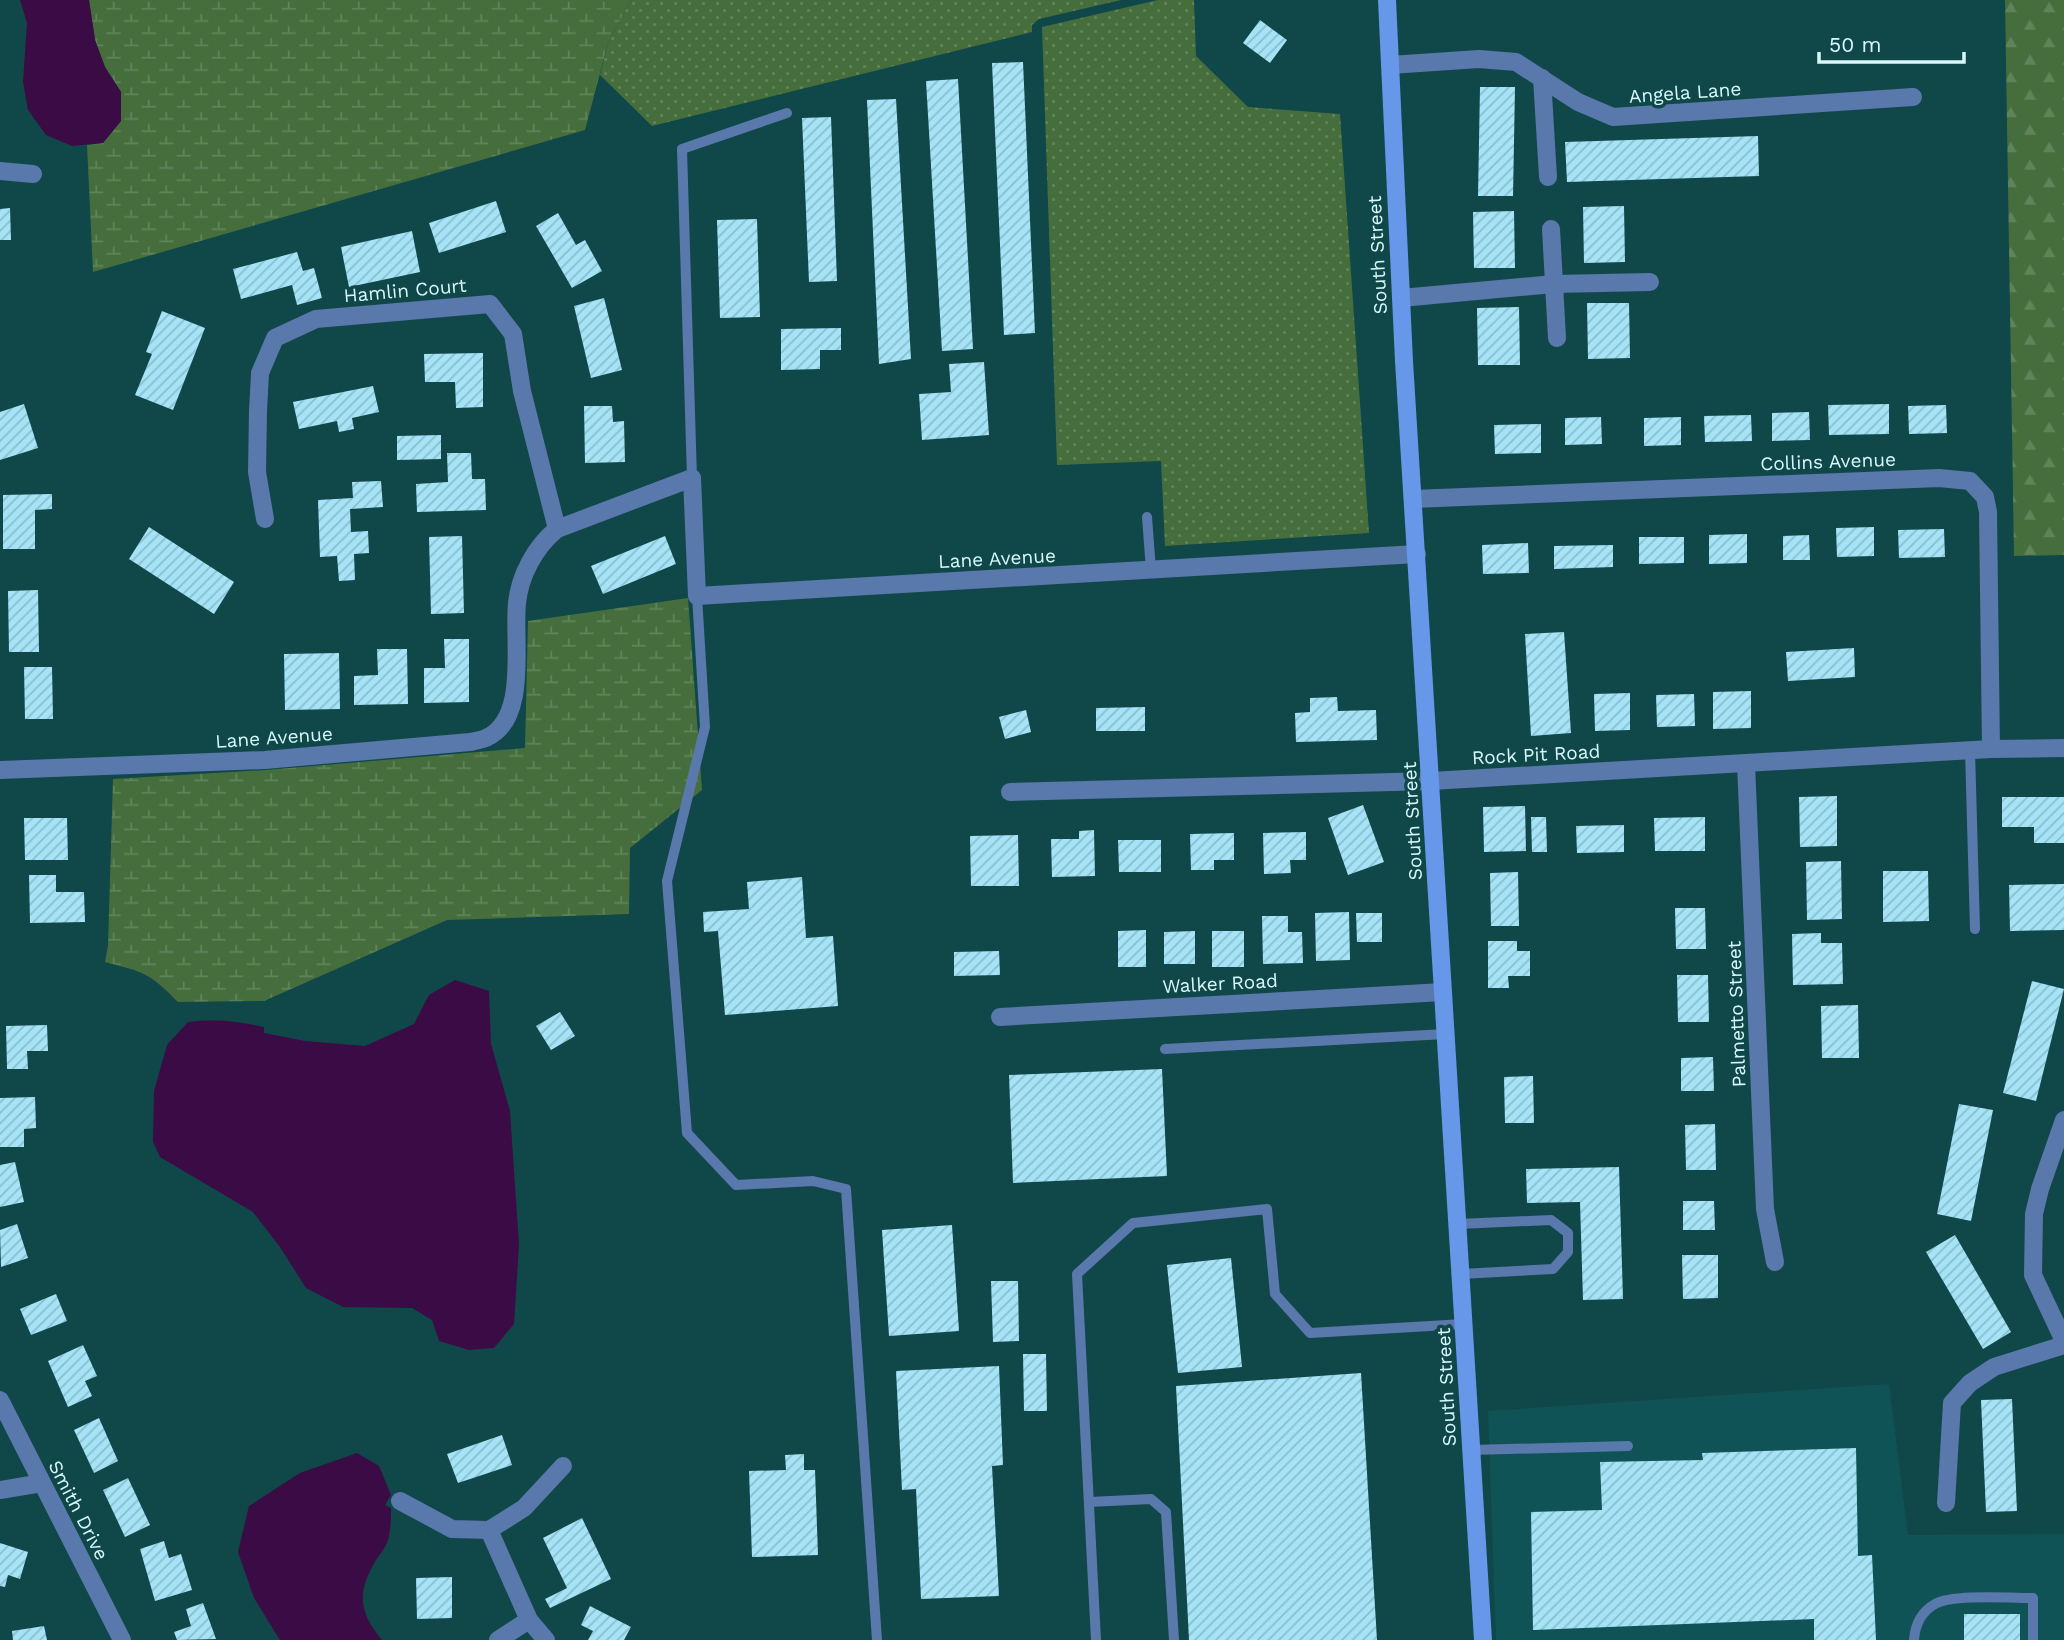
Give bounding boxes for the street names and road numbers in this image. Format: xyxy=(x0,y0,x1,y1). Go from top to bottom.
street label: Angela Lane xyxy=(1628,77,1742,108)
street label: South Street xyxy=(1363,195,1392,315)
street label: Hamlin Court xyxy=(343,274,467,307)
street label: Collins Avenue xyxy=(1760,448,1896,475)
street label: Lane Avenue xyxy=(938,544,1056,573)
street label: Lane Avenue xyxy=(214,722,334,753)
street label: Rock Pit Road xyxy=(1471,740,1601,769)
street label: South Street xyxy=(1398,761,1427,881)
street label: Palmetto Street xyxy=(1722,940,1751,1088)
street label: Walker Road xyxy=(1162,969,1278,998)
street label: South Street xyxy=(1432,1327,1461,1447)
street label: Smith Drive xyxy=(44,1457,113,1564)

